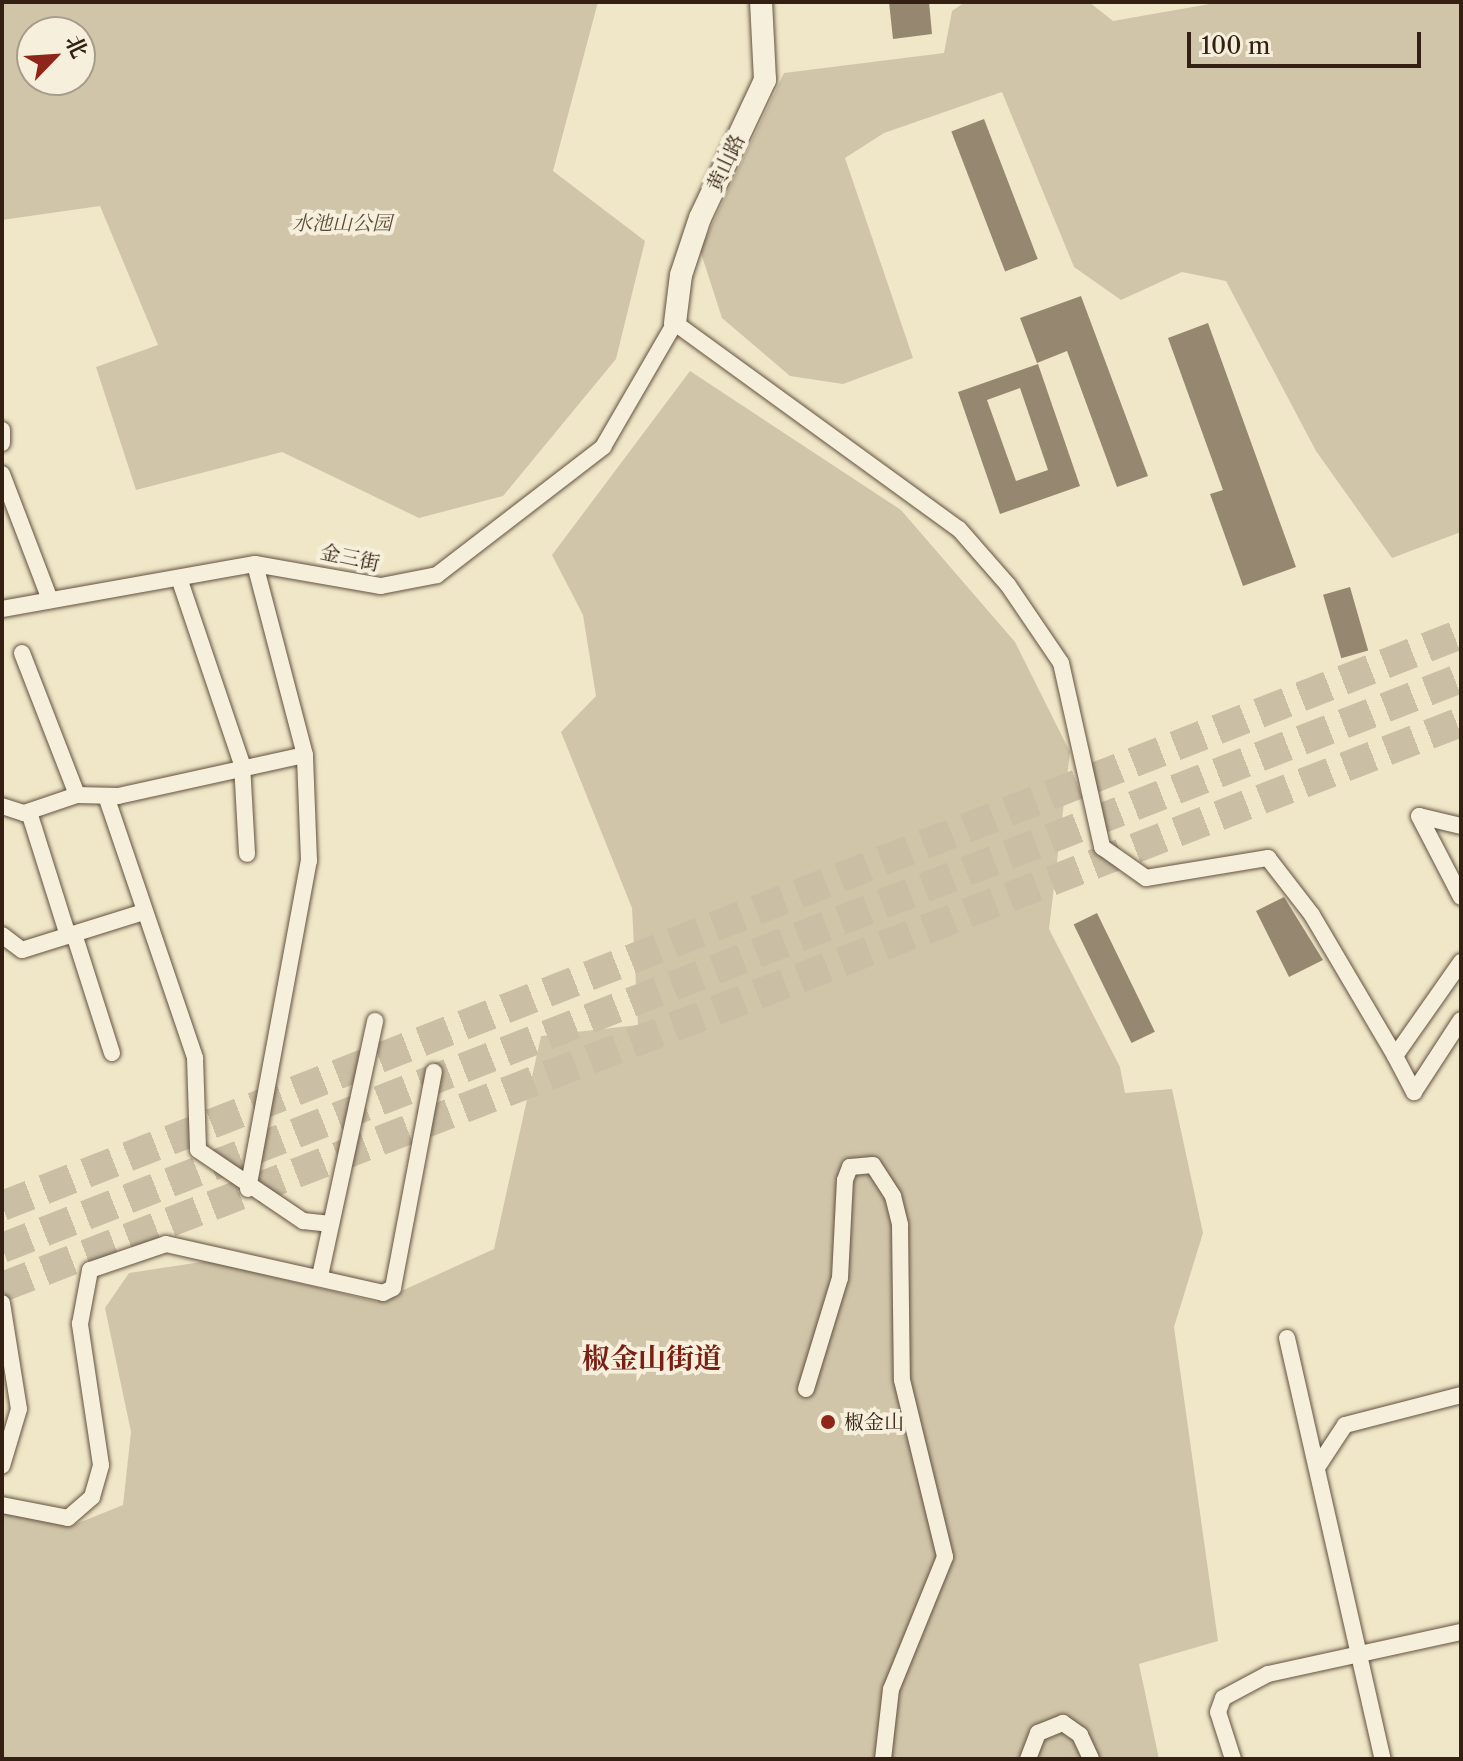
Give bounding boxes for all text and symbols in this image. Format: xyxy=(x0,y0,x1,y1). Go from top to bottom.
north arrow xyxy=(16,16,96,96)
scale bar xyxy=(1191,16,1425,66)
text: 北 xyxy=(60,31,93,62)
text: 100 m xyxy=(1201,31,1270,60)
street label: 黄山路 xyxy=(702,131,750,195)
park label: 水池山公园 xyxy=(292,211,392,235)
street label: 金三街 xyxy=(318,540,382,576)
district label: 椒金山街道 xyxy=(582,1341,722,1375)
place label: 椒金山 xyxy=(844,1410,904,1434)
marker: 椒金山 xyxy=(819,1413,837,1431)

